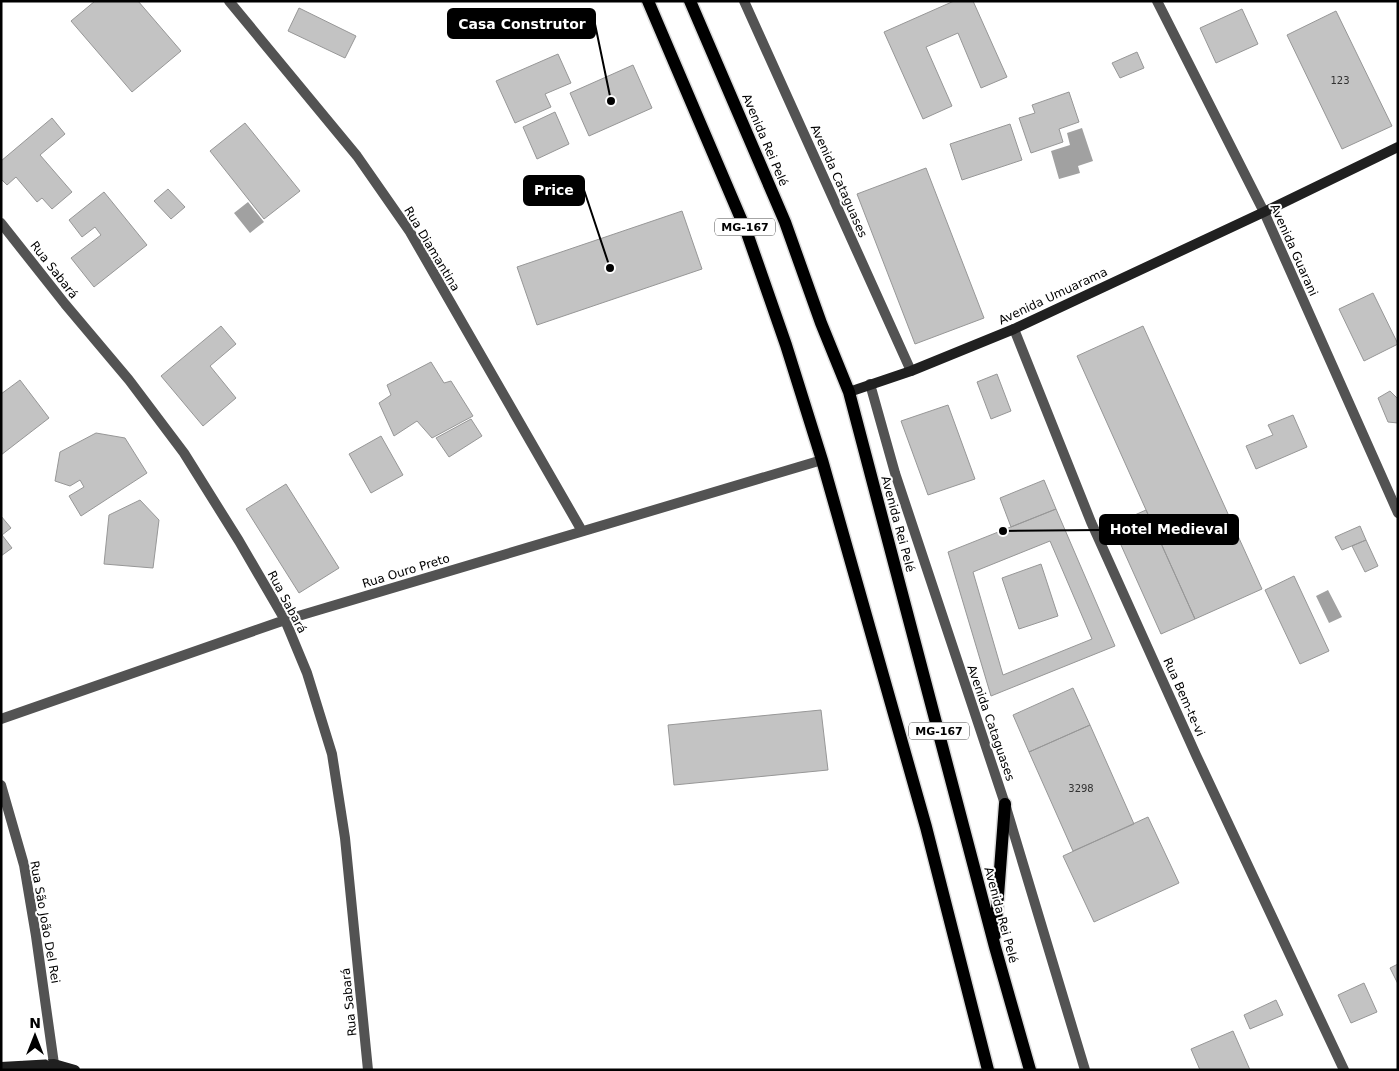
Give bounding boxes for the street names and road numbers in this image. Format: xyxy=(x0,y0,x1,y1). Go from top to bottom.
street label: Avenida Rei Pelé xyxy=(739,92,791,188)
street label: Avenida Cataguases xyxy=(808,122,870,240)
street label: Avenida Guarani xyxy=(1267,202,1321,298)
street label: Rua Diamantina xyxy=(401,204,463,294)
road number: MG-167 xyxy=(715,218,775,236)
street label: Rua Sabará xyxy=(27,239,81,301)
street label: Avenida Umuarama xyxy=(996,265,1110,327)
street label: Avenida Rei Pelé xyxy=(878,474,918,574)
street label: Rua Ouro Preto xyxy=(361,551,451,591)
street label: Rua Sabará xyxy=(265,568,309,636)
street label: Rua Bem-te-vi xyxy=(1160,655,1208,739)
street label: Avenida Cataguases xyxy=(965,663,1017,783)
road number: MG-167 xyxy=(909,722,969,739)
street label: Rua São João Del Rei xyxy=(27,860,63,984)
street label: Avenida Rei Pelé xyxy=(981,865,1021,965)
street label: Rua Sabará xyxy=(338,967,360,1037)

